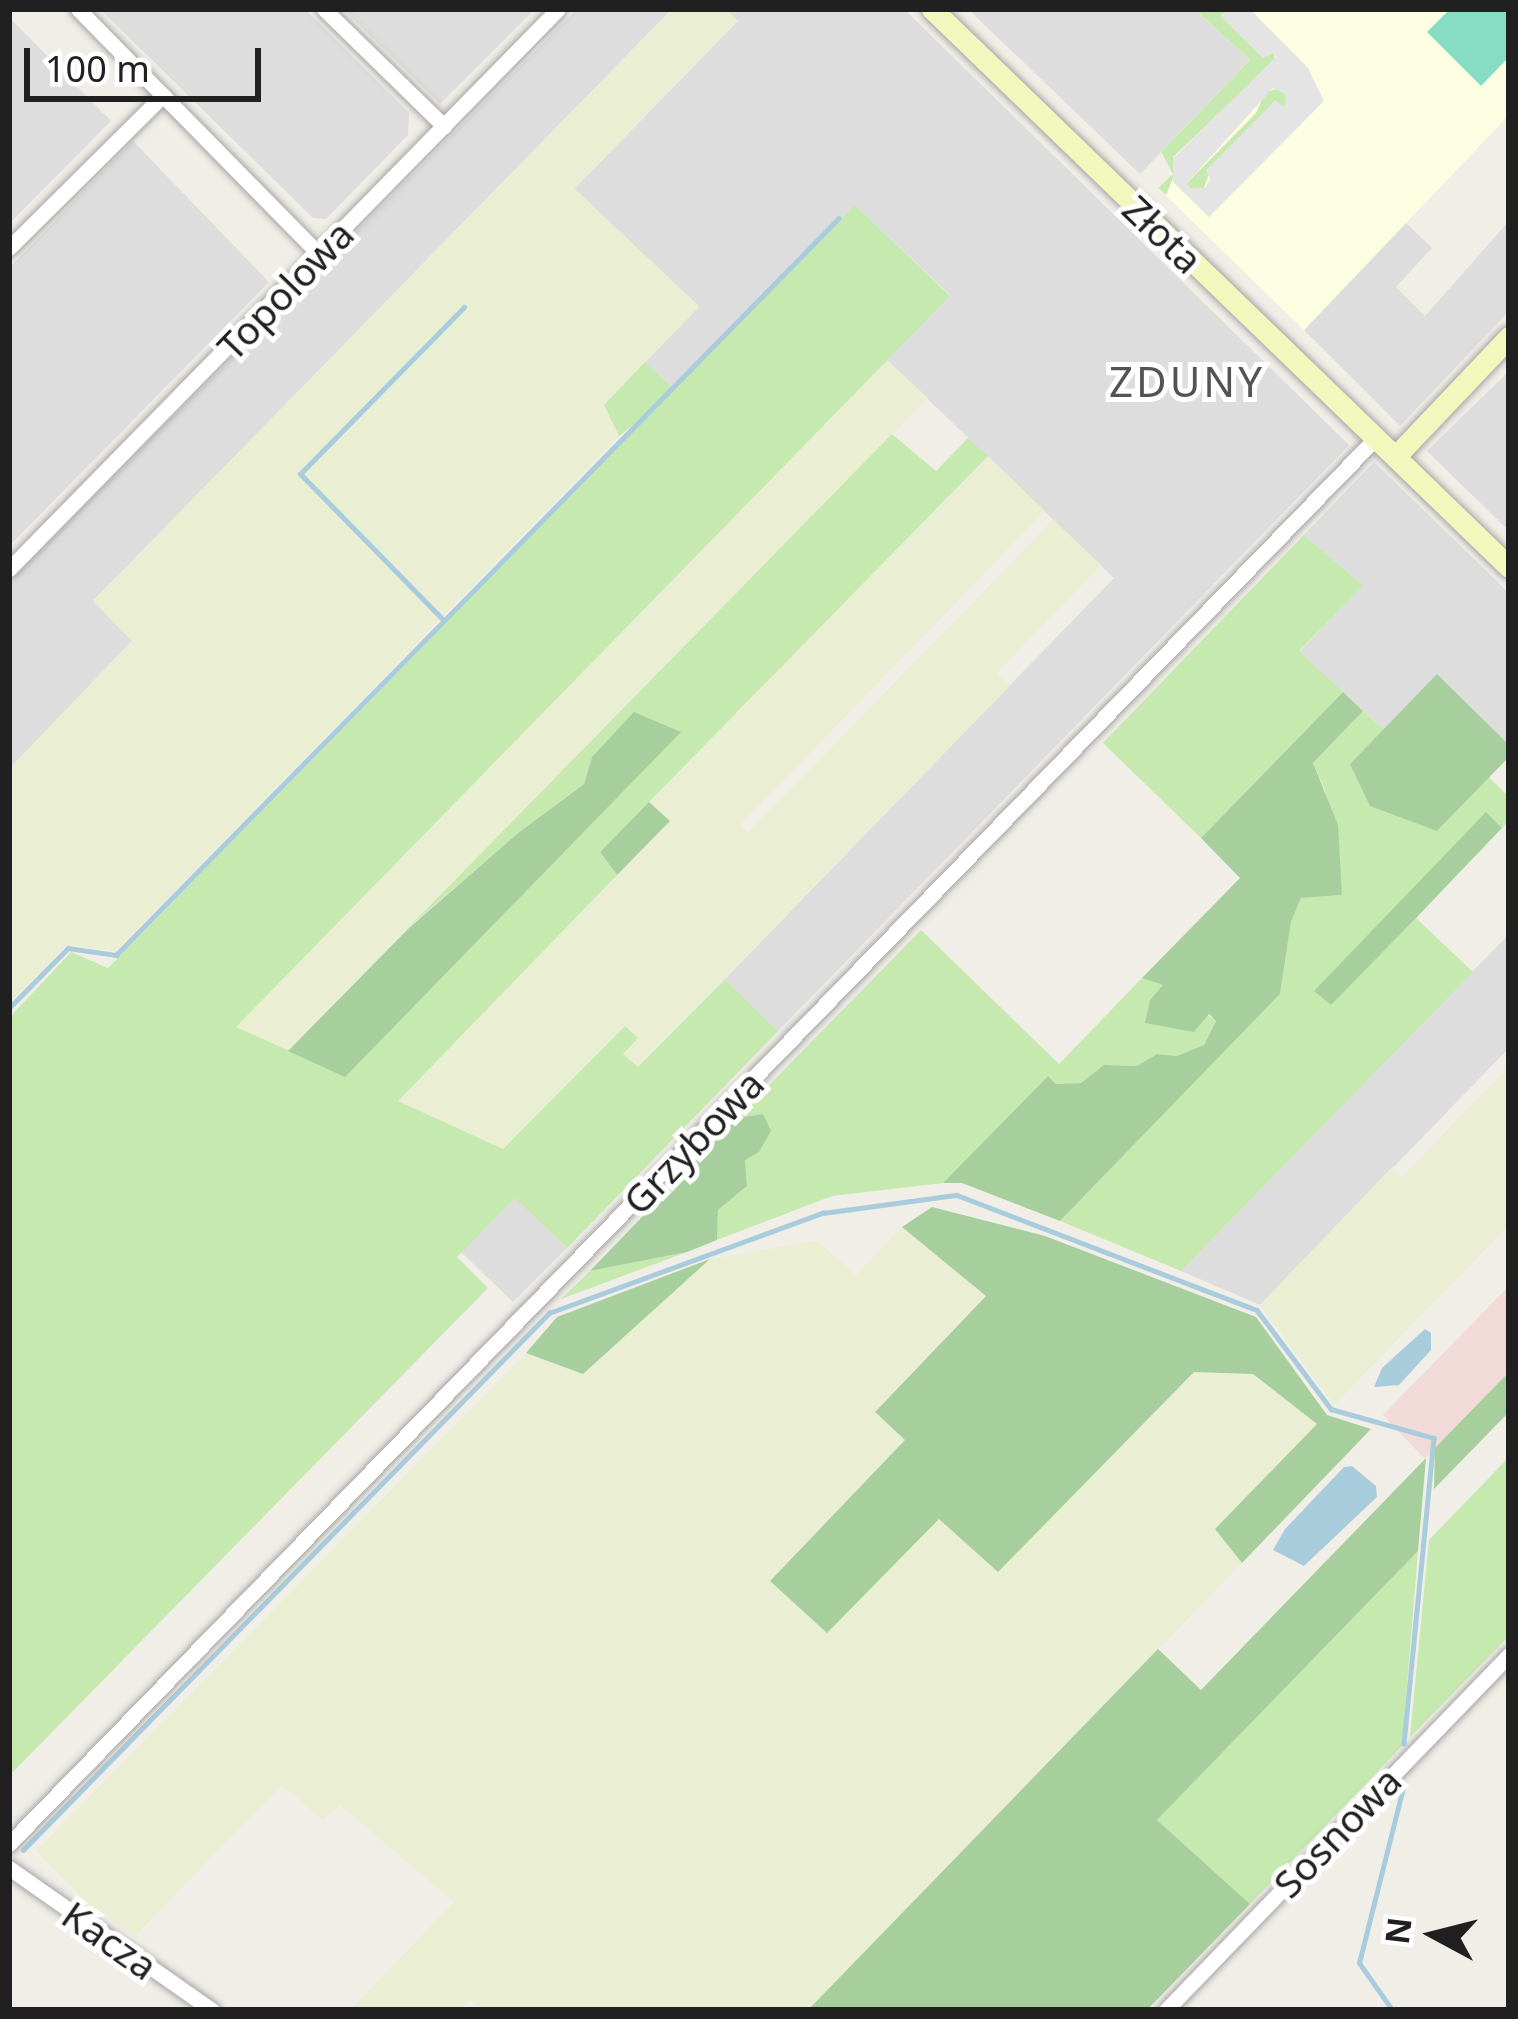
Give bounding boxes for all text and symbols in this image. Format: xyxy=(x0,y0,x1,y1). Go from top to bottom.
scale bar xyxy=(30,24,267,98)
text: 100 m xyxy=(45,44,150,93)
street label: Złota xyxy=(1114,185,1212,283)
street label: Topolowa xyxy=(207,211,363,369)
district label: ZDUNY xyxy=(1109,356,1265,406)
street label: Grzybowa xyxy=(613,1060,773,1224)
street label: Sosnowa xyxy=(1264,1757,1410,1907)
north arrow xyxy=(1374,1875,1494,1995)
street label: Kacza xyxy=(54,1891,166,1989)
text: N xyxy=(1374,1914,1422,1947)

